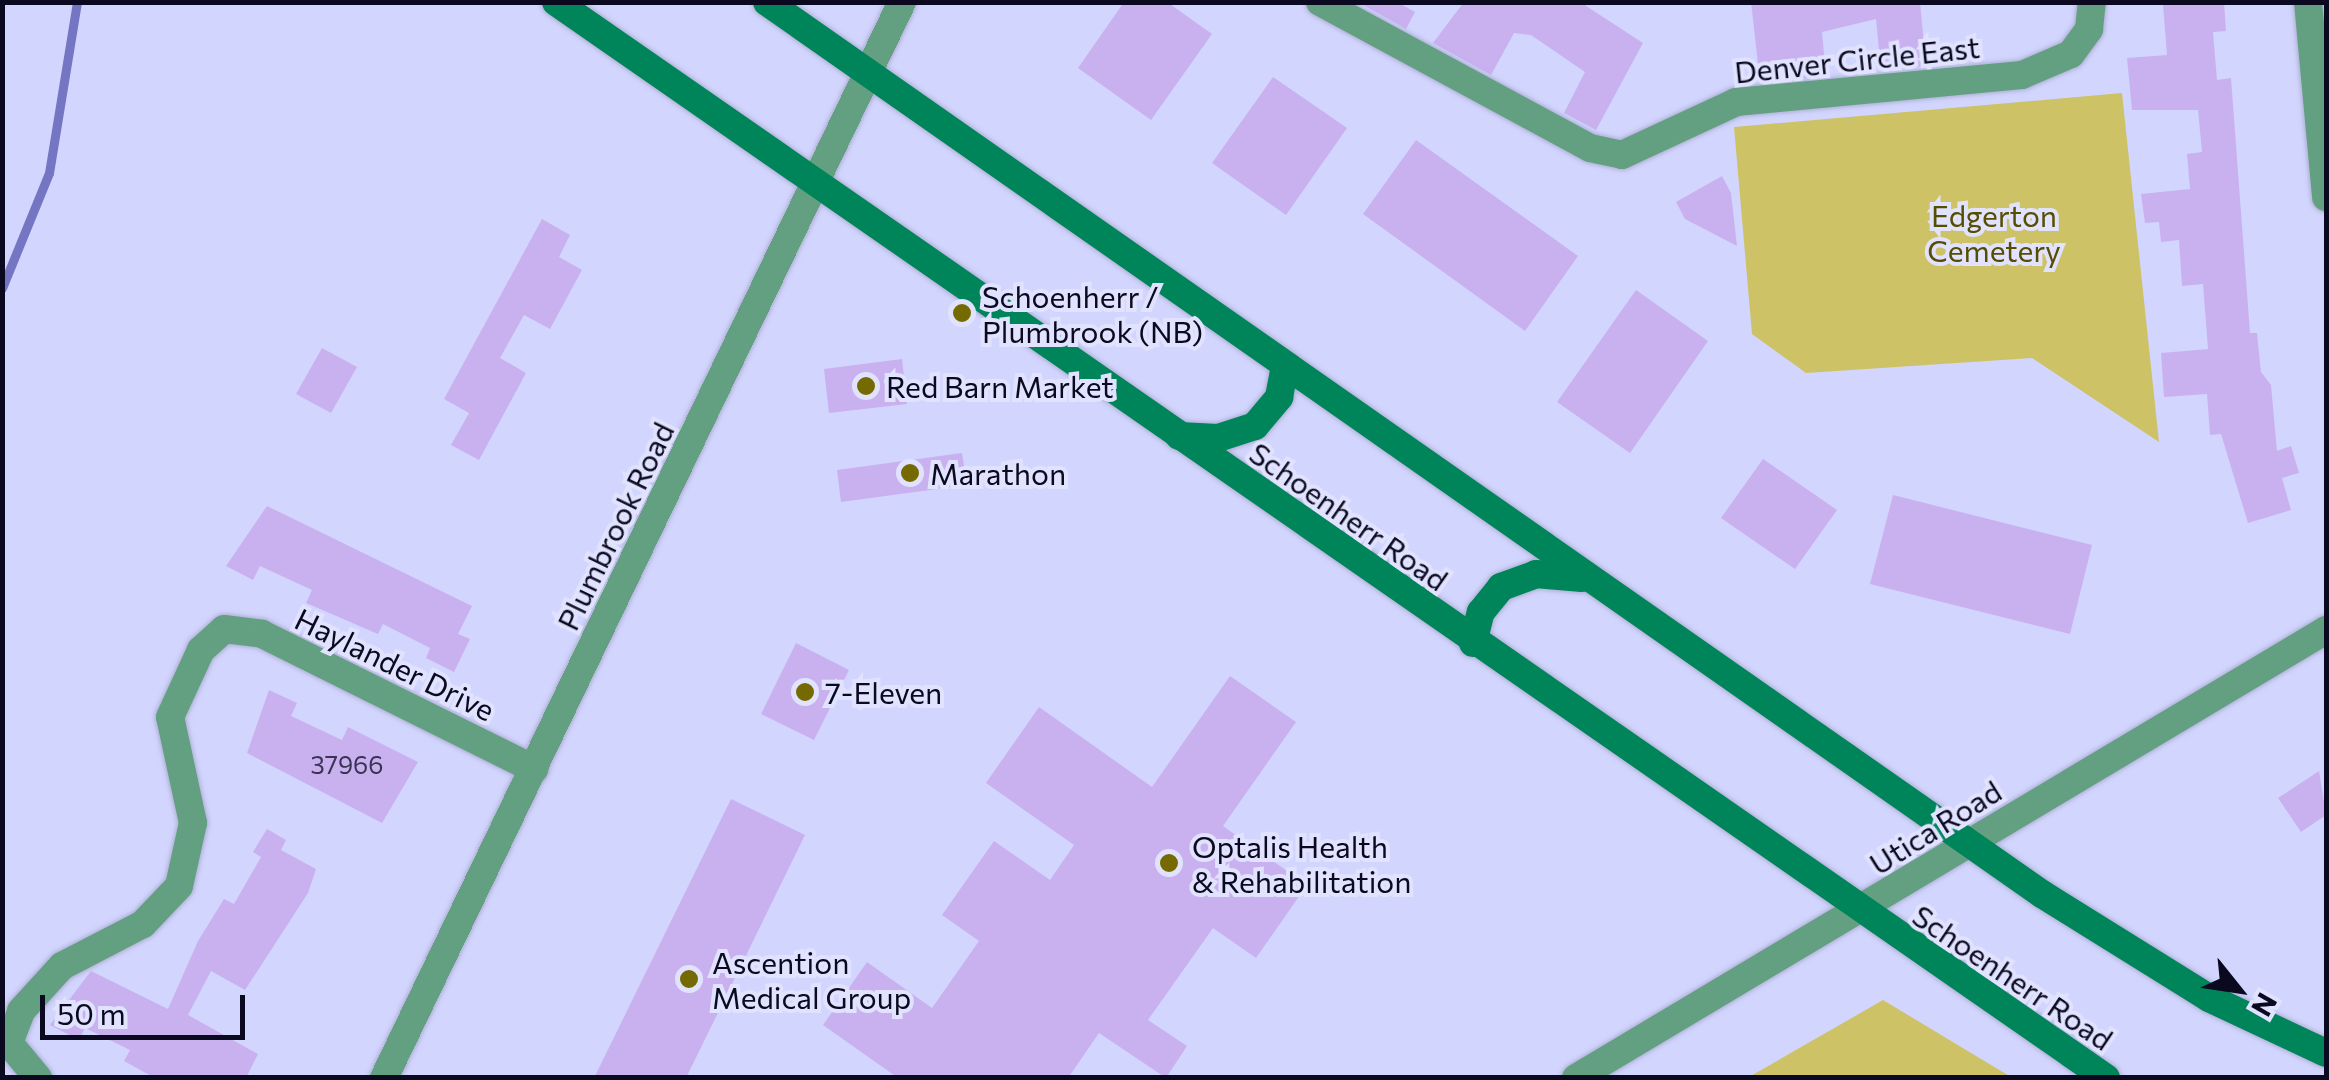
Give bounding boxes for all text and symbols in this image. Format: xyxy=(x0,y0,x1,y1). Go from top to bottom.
street label: Denver Circle East xyxy=(1733,28,1981,90)
park label: Edgerton Cemetery xyxy=(1927,197,2061,268)
place label: Schoenherr / Plumbrook (NB) xyxy=(982,278,1203,348)
marker: Schoenherr / Plumbrook (NB) xyxy=(951,302,973,324)
place label: Red Barn Market xyxy=(886,368,1114,404)
marker: Red Barn Market xyxy=(855,375,877,397)
street label: Plumbrook Road xyxy=(549,416,681,636)
street label: Schoenherr Road xyxy=(1243,434,1455,598)
place label: Marathon xyxy=(930,455,1066,491)
marker: Marathon xyxy=(899,462,921,484)
street label: Haylander Drive xyxy=(289,600,501,728)
place label: 7-Eleven xyxy=(825,674,942,710)
marker: 7-Eleven xyxy=(794,681,816,703)
house number: 37966 xyxy=(311,749,383,779)
street label: Utica Road xyxy=(1863,772,2007,882)
place label: Optalis Health & Rehabilitation xyxy=(1192,828,1411,898)
marker: Optalis Health & Rehabilitation xyxy=(1156,850,1182,876)
street label: Schoenherr Road xyxy=(1906,897,2120,1057)
north arrow xyxy=(2189,940,2289,1040)
place label: Ascention Medical Group xyxy=(712,944,911,1014)
marker: Ascention Medical Group xyxy=(676,966,702,992)
scale bar xyxy=(45,975,250,1037)
text: N xyxy=(2245,987,2285,1023)
text: 50 m xyxy=(57,994,126,1031)

